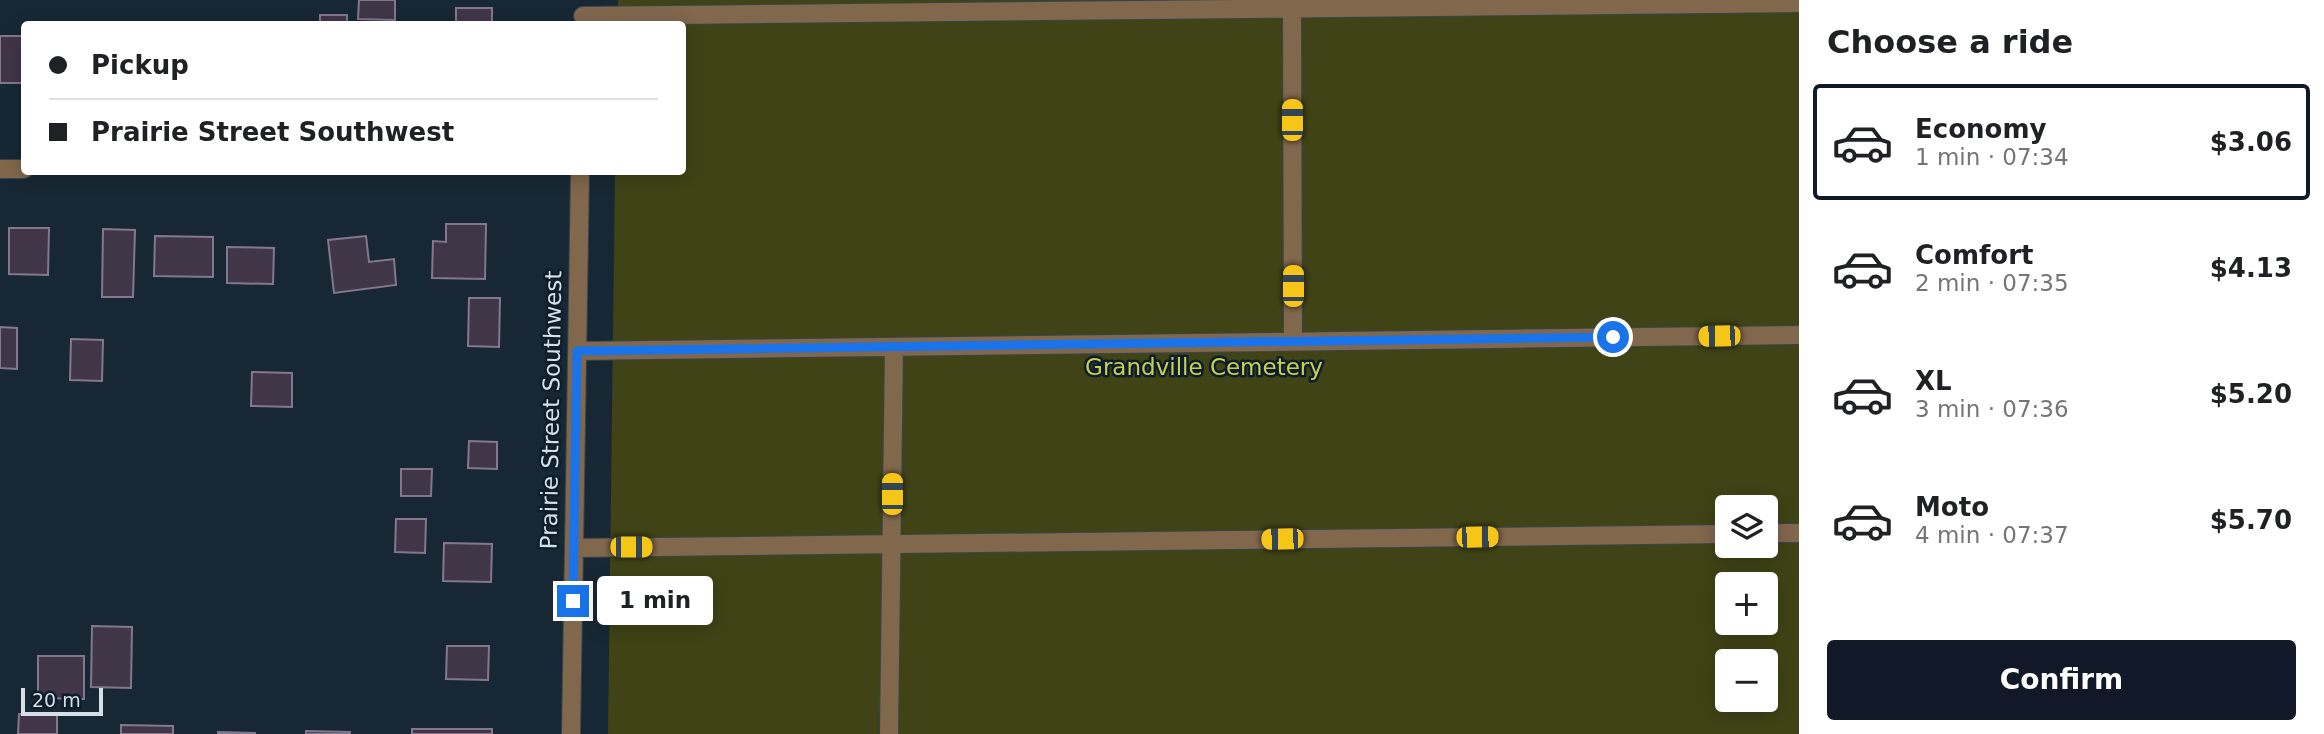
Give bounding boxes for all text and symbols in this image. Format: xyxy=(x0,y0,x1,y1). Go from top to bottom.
text: Choose a ride xyxy=(1827,23,2073,61)
text: Pickup xyxy=(91,50,189,80)
car xyxy=(1282,99,1303,141)
icon: car xyxy=(1831,111,1894,174)
text: Economy xyxy=(1915,114,2046,144)
text: Prairie Street Southwest xyxy=(91,117,454,147)
text: $3.06 xyxy=(2210,127,2292,157)
text: 1 min · 07:34 xyxy=(1915,144,2069,170)
icon: car xyxy=(1831,237,1894,300)
text: Comfort xyxy=(1915,240,2033,270)
text: $4.13 xyxy=(2210,253,2292,283)
car xyxy=(1283,265,1304,307)
street label: Prairie Street Southwest xyxy=(536,270,566,550)
text: 2 min · 07:35 xyxy=(1915,270,2069,296)
route start xyxy=(1597,321,1629,353)
car xyxy=(1698,325,1741,347)
park label: Grandville Cemetery xyxy=(1085,354,1323,380)
icon: car xyxy=(1831,363,1894,426)
text: XL xyxy=(1915,366,1952,396)
text: $5.20 xyxy=(2210,379,2292,409)
text: 3 min · 07:36 xyxy=(1915,396,2069,422)
car xyxy=(882,473,903,515)
icon: car xyxy=(1831,489,1894,552)
text: Moto xyxy=(1915,492,1989,522)
map controls xyxy=(1715,495,1778,712)
button: layers xyxy=(1715,495,1778,558)
text: $5.70 xyxy=(2210,505,2292,535)
text: 4 min · 07:37 xyxy=(1915,522,2069,548)
car xyxy=(1456,526,1499,548)
car xyxy=(1261,528,1304,550)
car xyxy=(611,537,653,558)
button: + xyxy=(1715,572,1778,635)
callout: 1 min xyxy=(598,576,713,626)
route end xyxy=(557,585,589,617)
text: 1 min xyxy=(619,587,691,613)
button: Confirm xyxy=(1827,640,2296,720)
button: − xyxy=(1715,649,1778,712)
scale bar xyxy=(21,685,103,717)
text: 20 m xyxy=(32,689,81,711)

